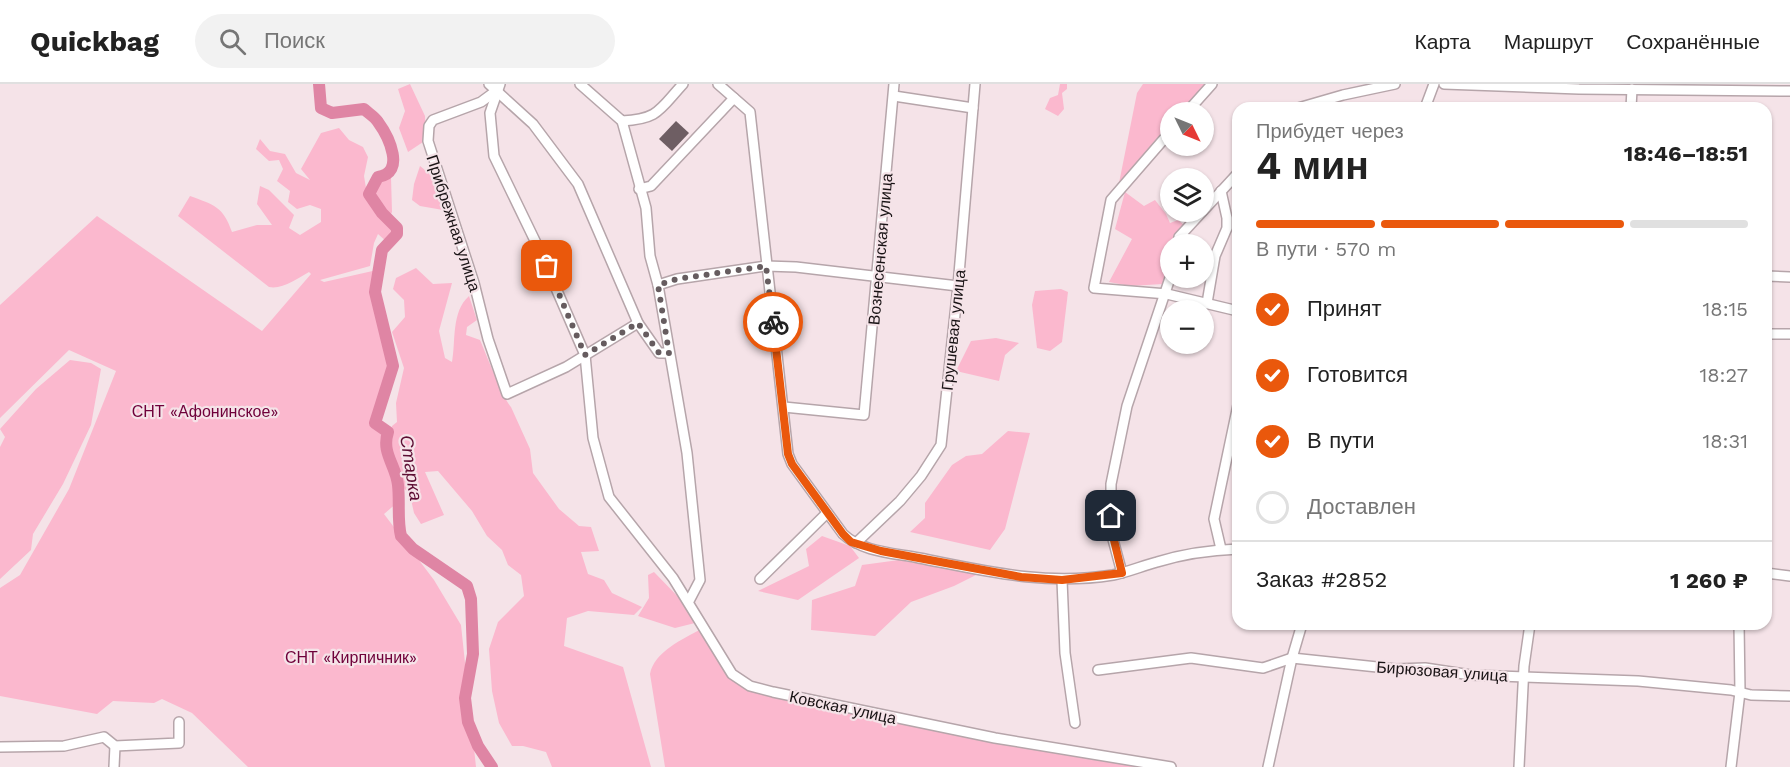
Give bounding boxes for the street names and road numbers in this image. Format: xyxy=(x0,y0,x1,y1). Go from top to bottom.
street label: Прибрежная улица xyxy=(422,152,485,294)
street label: Вознесенская улица xyxy=(864,172,897,326)
street label: Грушевая улица xyxy=(938,269,969,391)
street label: Бирюзовая улица xyxy=(1376,657,1508,686)
street label: Ковская улица xyxy=(788,687,898,728)

